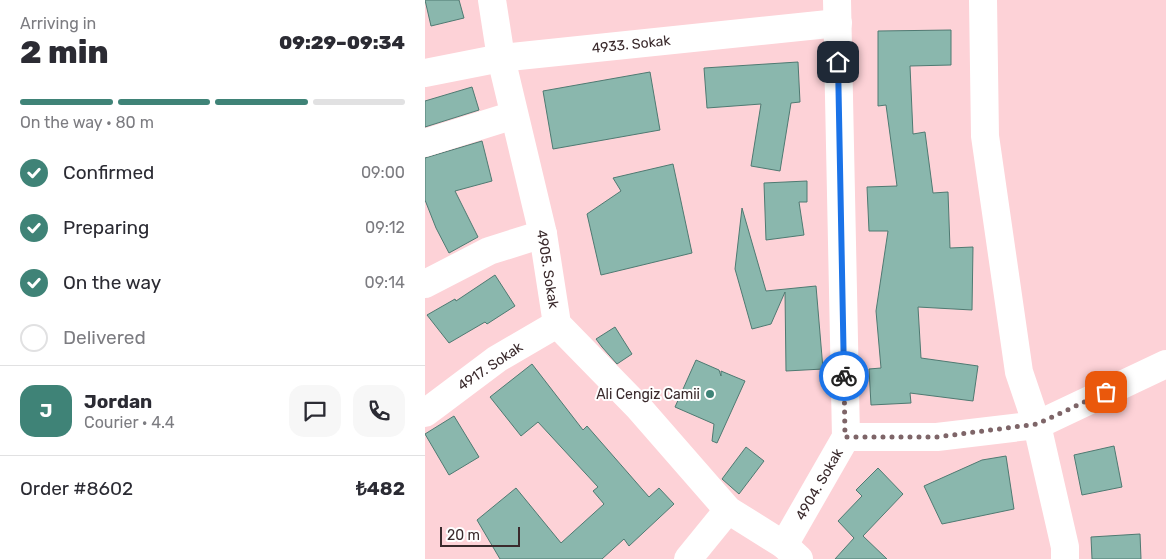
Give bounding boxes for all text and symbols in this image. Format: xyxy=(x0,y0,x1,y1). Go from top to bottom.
text: Arriving in xyxy=(20,14,96,33)
text: 09:29–09:34 xyxy=(279,31,405,54)
street label: 4933. Sokak xyxy=(591,32,672,57)
text: 2 min xyxy=(20,33,109,71)
pin xyxy=(817,41,859,83)
icon: home xyxy=(824,48,852,76)
text: On the way · 80 m xyxy=(20,113,154,132)
icon: check xyxy=(20,159,48,187)
text: Confirmed xyxy=(63,161,154,184)
text: 09:00 xyxy=(361,163,405,182)
icon: check xyxy=(20,214,48,242)
text: Preparing xyxy=(63,216,149,239)
text: 09:12 xyxy=(365,218,405,237)
street label: 4905. Sokak xyxy=(533,228,562,311)
icon: check xyxy=(20,269,48,297)
text: On the way xyxy=(63,271,161,294)
text: 09:14 xyxy=(364,273,405,292)
text: Delivered xyxy=(63,326,146,349)
street label: 4917. Sokak xyxy=(454,338,527,394)
courier xyxy=(819,351,869,401)
icon: bike xyxy=(830,362,858,390)
pin xyxy=(1085,371,1127,413)
icon: bag xyxy=(1092,378,1120,406)
button: chat xyxy=(289,385,341,437)
button: phone xyxy=(353,385,405,437)
place label: Ali Cengiz Camii xyxy=(596,386,700,403)
marker: Ali Cengiz Camii xyxy=(704,388,716,400)
text: Jordan xyxy=(84,390,152,413)
text: J xyxy=(40,399,52,422)
text: Courier · 4.4 xyxy=(84,413,175,432)
street label: 4904. Sokak xyxy=(792,445,847,523)
text: Order #8602 xyxy=(20,477,133,500)
text: ₺482 xyxy=(356,477,405,500)
scale bar xyxy=(440,524,520,547)
text: 20 m xyxy=(447,527,480,544)

